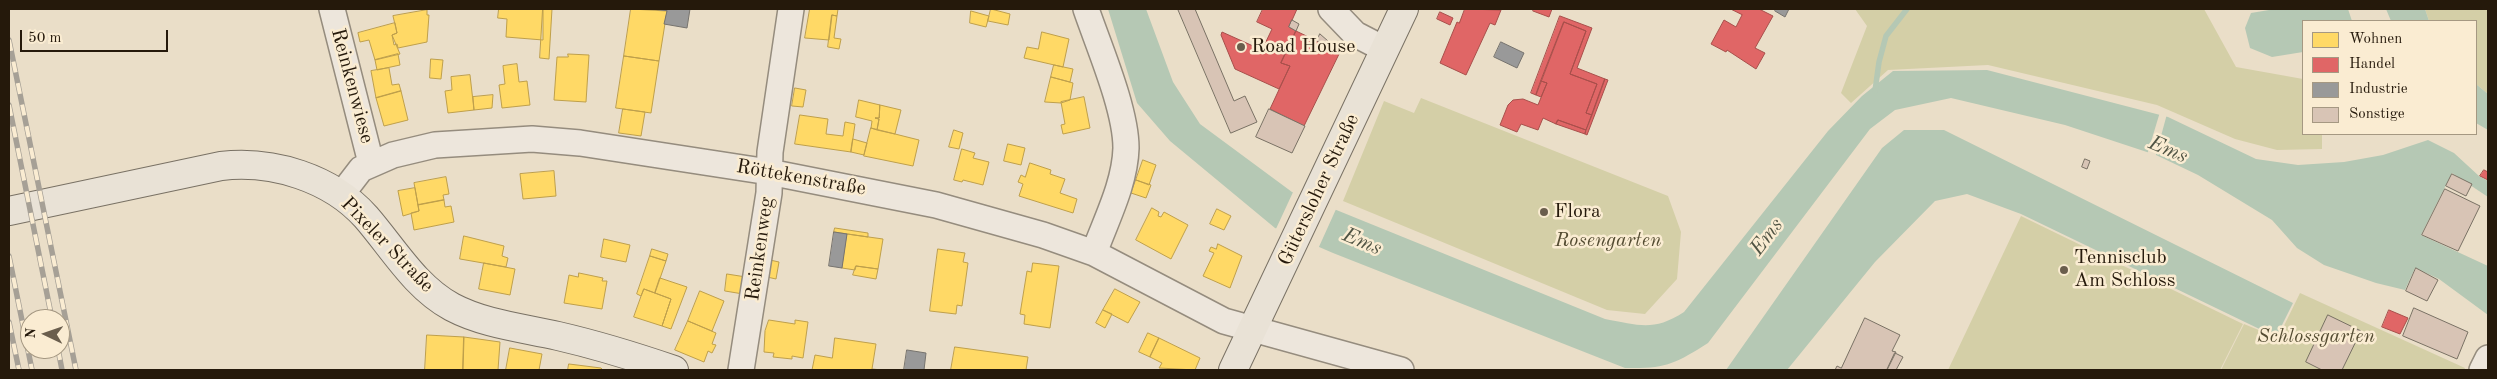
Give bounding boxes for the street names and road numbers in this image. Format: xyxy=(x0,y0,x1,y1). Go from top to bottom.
street label: Reinkenwiese xyxy=(325,26,379,146)
street label: Gütersloher Straße xyxy=(1273,110,1365,270)
street label: Röttekenstraße xyxy=(734,155,868,201)
street label: Pixeler Straße xyxy=(335,192,439,298)
street label: Reinkenweg xyxy=(741,195,779,303)

